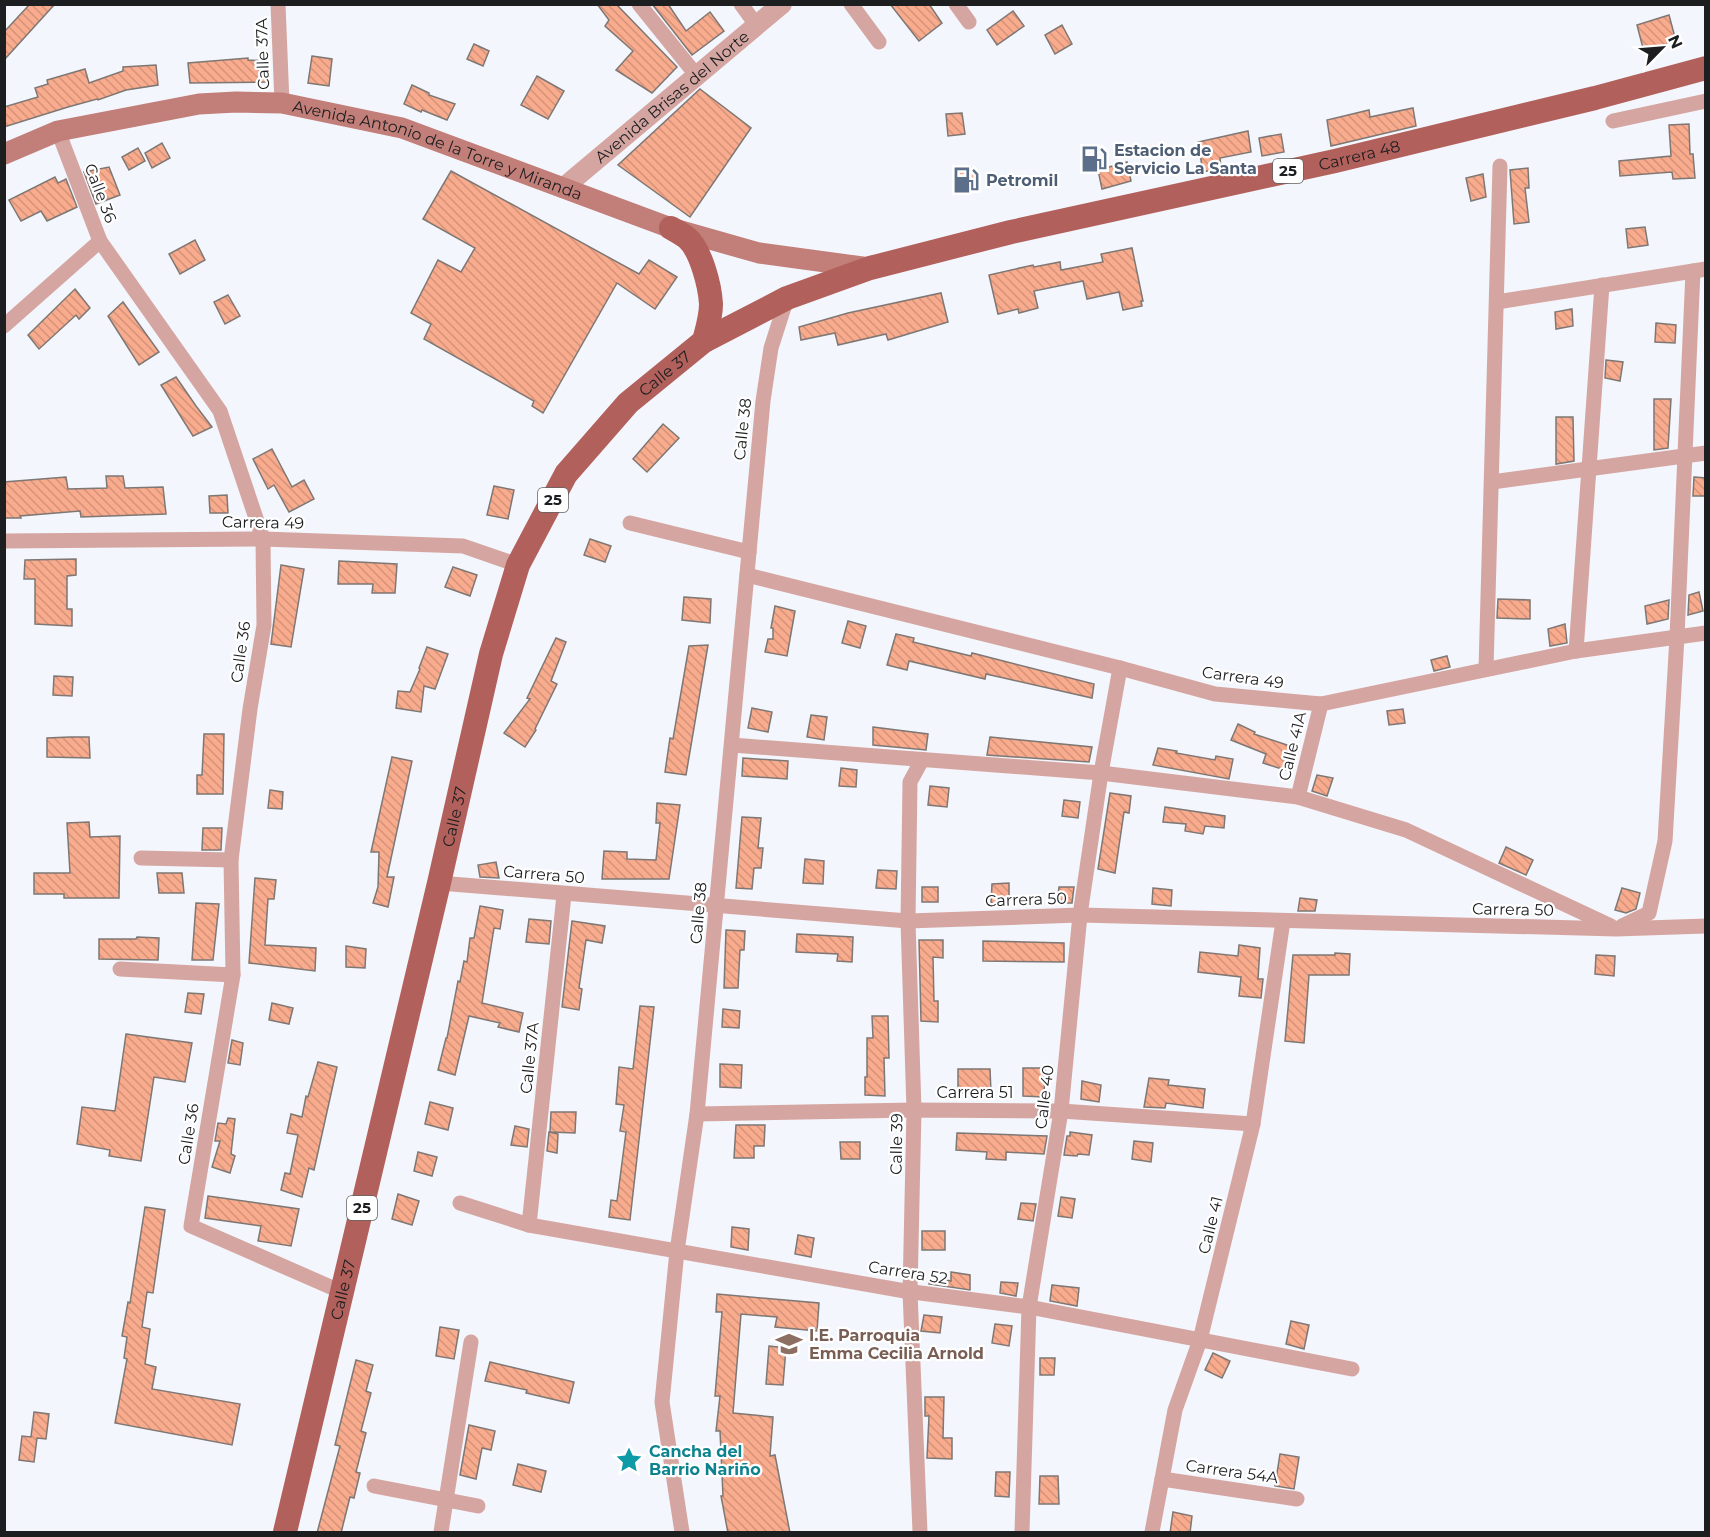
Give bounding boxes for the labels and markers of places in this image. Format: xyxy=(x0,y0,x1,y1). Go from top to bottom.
place label: Estacion de Servicio La Santa xyxy=(1114,141,1257,178)
fuel station icon: Estacion de Servicio La Santa xyxy=(1079,144,1109,174)
fuel station icon: Petromil xyxy=(951,165,981,195)
place label: Petromil xyxy=(986,171,1058,190)
place label: I.E. Parroquia Emma Cecilia Arnold xyxy=(809,1326,984,1363)
school or university icon: I.E. Parroquia Emma Cecilia Arnold xyxy=(774,1329,804,1359)
place label: Cancha del Barrio Nariño xyxy=(649,1442,761,1479)
place icon: Cancha del Barrio Nariño xyxy=(614,1445,644,1475)

